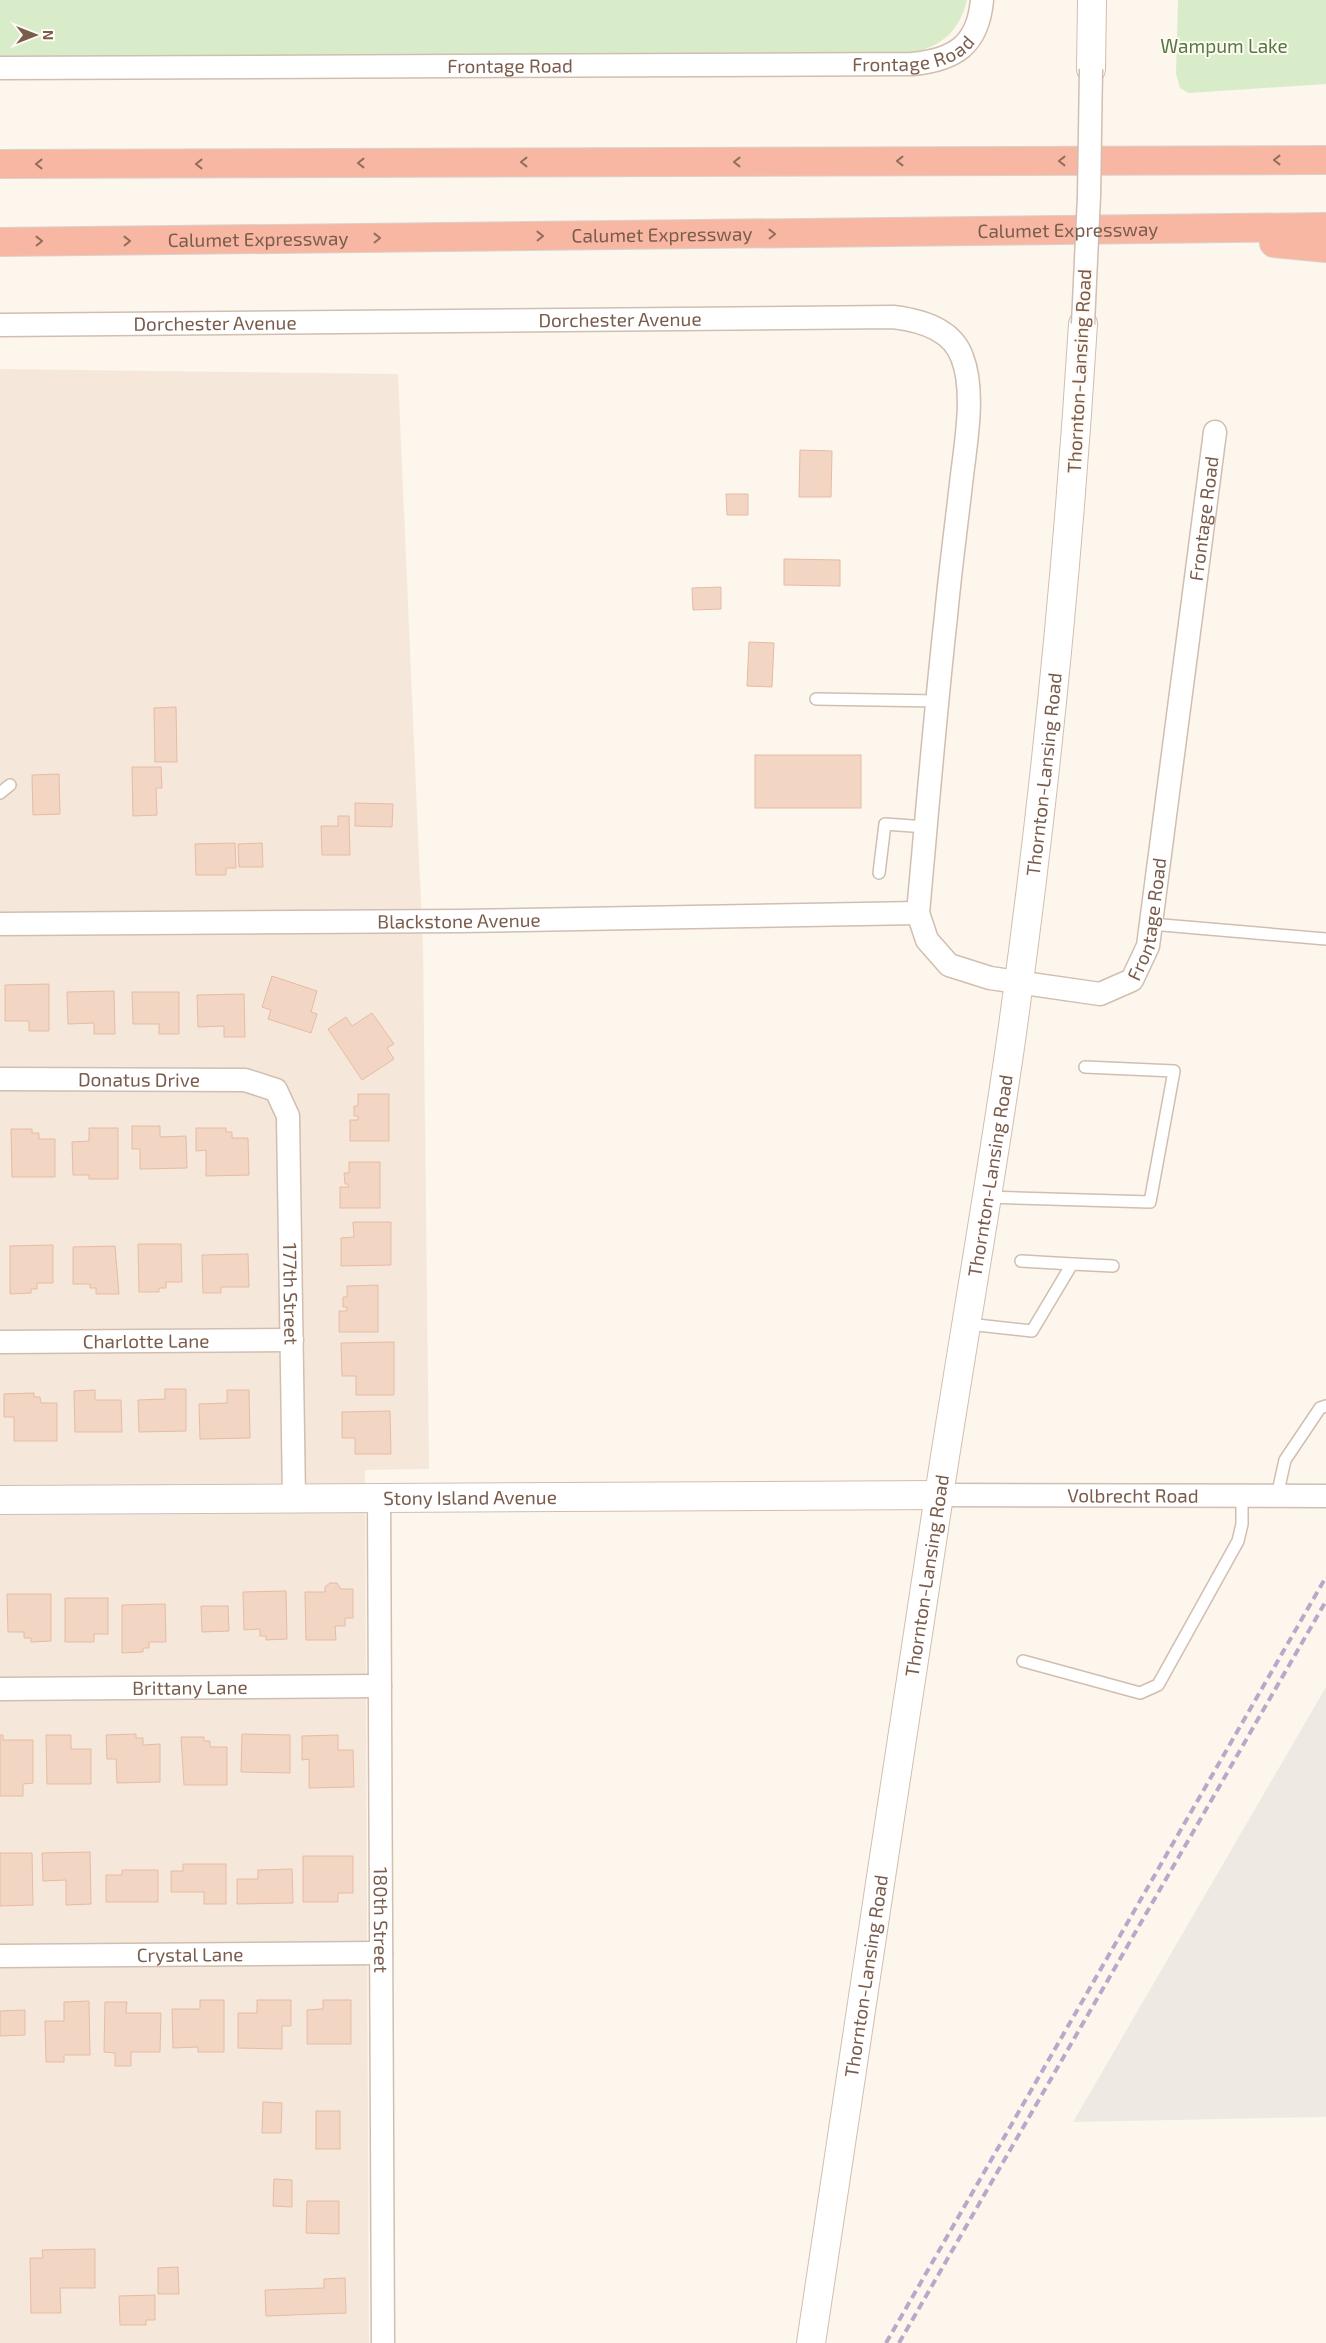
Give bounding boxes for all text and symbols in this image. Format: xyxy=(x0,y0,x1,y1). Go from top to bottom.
north arrow xyxy=(10,10,60,60)
text: N xyxy=(40,30,57,40)
street label: Frontage Road xyxy=(852,30,979,75)
park label: Wampum Lake xyxy=(1160,34,1288,57)
street label: Frontage Road xyxy=(447,53,573,77)
one-way arrow xyxy=(1273,155,1281,165)
one-way arrow xyxy=(733,156,741,167)
one-way arrow xyxy=(896,156,904,166)
one-way arrow xyxy=(1058,156,1066,166)
one-way arrow xyxy=(519,157,527,167)
one-way arrow xyxy=(357,158,364,168)
one-way arrow xyxy=(35,159,42,169)
one-way arrow xyxy=(194,159,202,169)
street label: Calumet Expressway xyxy=(977,217,1158,242)
street label: Calumet Expressway xyxy=(571,221,753,247)
street label: Calumet Expressway xyxy=(167,226,349,251)
one-way arrow xyxy=(769,229,777,239)
one-way arrow xyxy=(536,231,544,241)
one-way arrow xyxy=(374,233,382,243)
one-way arrow xyxy=(36,236,44,247)
one-way arrow xyxy=(124,236,132,246)
street label: Thornton-Lansing Road xyxy=(1062,268,1095,474)
street label: Dorchester Avenue xyxy=(538,307,702,331)
street label: Dorchester Avenue xyxy=(133,310,297,335)
street label: Frontage Road xyxy=(1184,455,1223,582)
street label: Thornton-Lansing Road xyxy=(1021,671,1066,877)
street label: Frontage Road xyxy=(1122,856,1170,984)
street label: Blackstone Avenue xyxy=(377,908,541,933)
street label: Donatus Drive xyxy=(78,1067,200,1091)
street label: Thornton-Lansing Road xyxy=(962,1073,1017,1278)
street label: 177th Street xyxy=(279,1242,304,1345)
street label: Charlotte Lane xyxy=(83,1329,209,1352)
street label: Thornton-Lansing Road xyxy=(899,1473,953,1678)
street label: Volbrecht Road xyxy=(1067,1483,1199,1507)
street label: Stony Island Avenue xyxy=(383,1485,557,1509)
street label: Brittany Lane xyxy=(132,1675,248,1699)
street label: 180th Street xyxy=(370,1867,393,1973)
street label: Thornton-Lansing Road xyxy=(839,1873,892,2079)
street label: Crystal Lane xyxy=(137,1942,243,1966)

